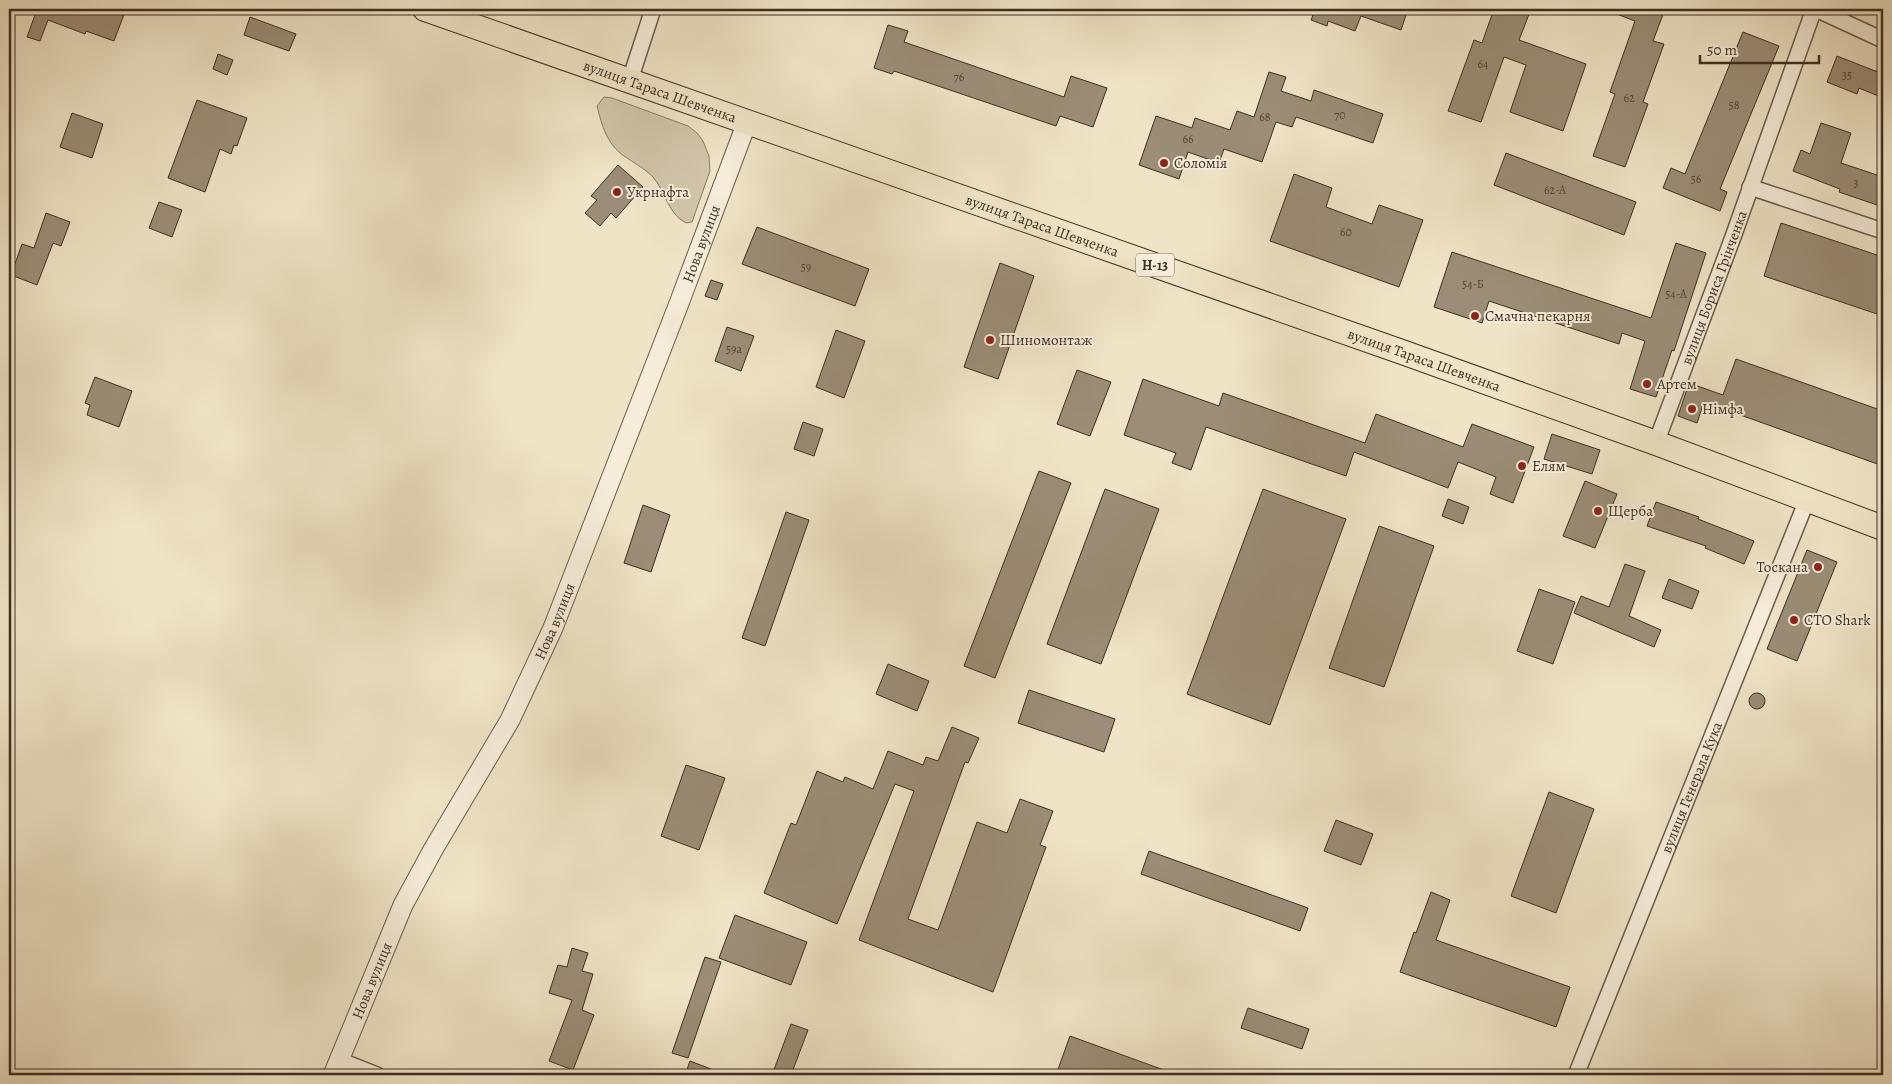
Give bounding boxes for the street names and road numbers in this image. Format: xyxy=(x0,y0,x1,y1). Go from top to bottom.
street label: вулиця Тараса Шевченка xyxy=(581,55,739,128)
street label: вулиця Тараса Шевченка xyxy=(963,190,1121,262)
street label: Нова вулиця xyxy=(678,202,725,285)
street label: вулиця Бориса Грінченка xyxy=(1676,208,1752,367)
road number: Н-13 xyxy=(1136,254,1174,276)
street label: вулиця Тараса Шевченка xyxy=(1345,324,1503,397)
street label: Нова вулиця xyxy=(530,580,580,663)
street label: вулиця Генерала Кука xyxy=(1656,719,1727,856)
street label: Нова вулиця xyxy=(347,939,397,1022)

